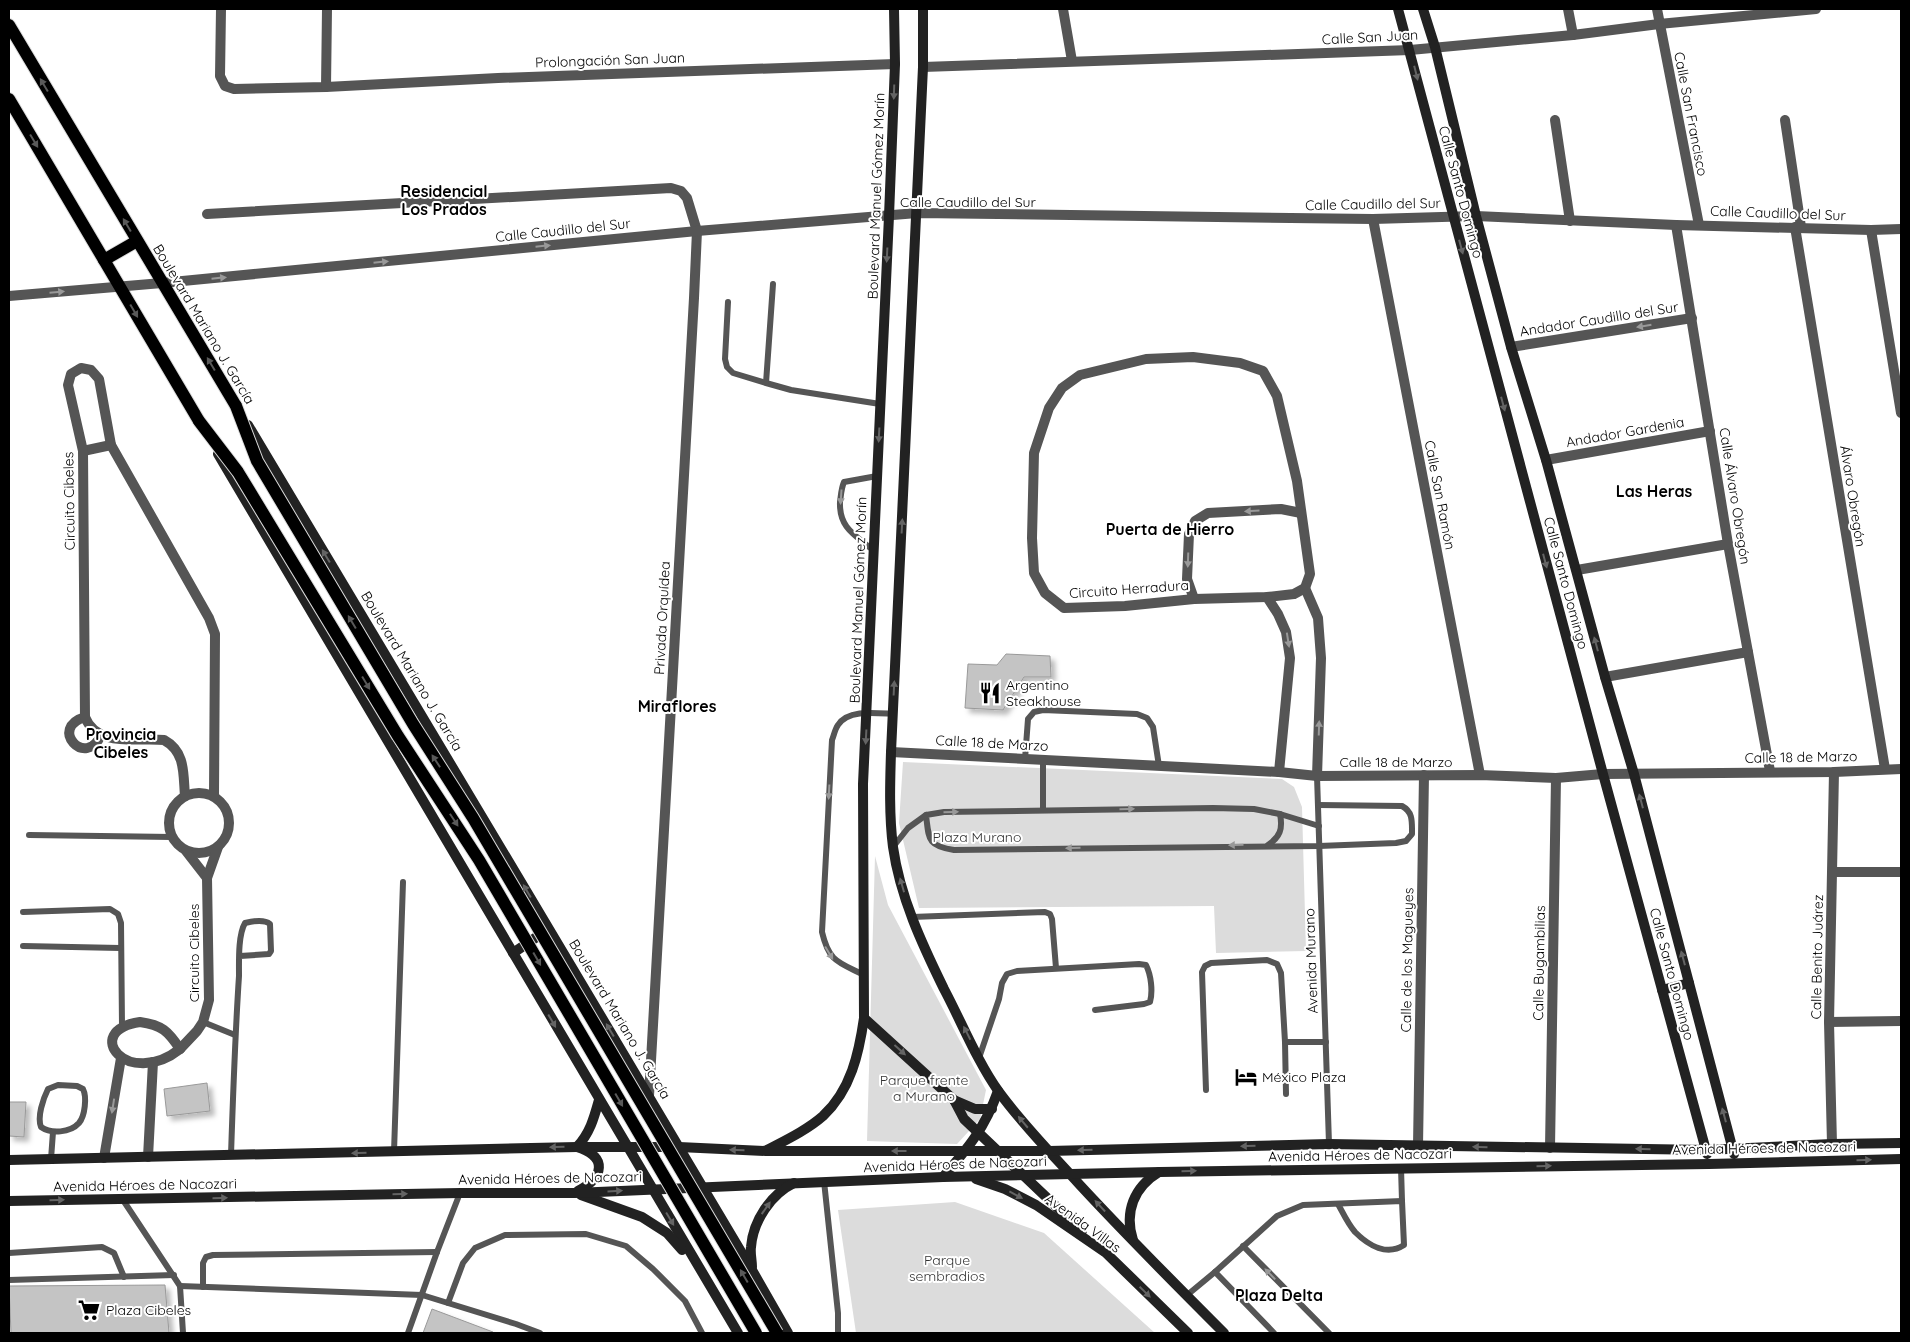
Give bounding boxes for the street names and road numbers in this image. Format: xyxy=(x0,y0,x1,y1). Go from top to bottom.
street label: Calle San Juan xyxy=(1321,25,1419,49)
street label: Prolongación San Juan xyxy=(535,48,685,72)
street label: Calle San Francisco xyxy=(1670,50,1712,178)
street label: Boulevard Manuel Gómez Morín xyxy=(863,92,889,300)
street label: Calle Santo Domingo xyxy=(1435,124,1487,260)
street label: Calle Caudillo del Sur xyxy=(900,193,1037,211)
street label: Calle Caudillo del Sur xyxy=(1305,194,1442,214)
street label: Calle Caudillo del Sur xyxy=(1710,202,1847,224)
street label: Calle Caudillo del Sur xyxy=(495,214,632,246)
street label: Boulevard Mariano J. García xyxy=(149,241,259,407)
street label: Andador Caudillo del Sur xyxy=(1518,297,1680,340)
street label: Andador Gardenia xyxy=(1564,413,1686,451)
street label: Calle Álvaro Obregón xyxy=(1715,426,1755,566)
street label: Calle San Ramón xyxy=(1421,439,1459,551)
street label: Álvaro Obregón xyxy=(1836,444,1870,548)
street label: Circuito Cibeles xyxy=(59,452,79,550)
street label: Boulevard Manuel Gómez Morín xyxy=(845,496,871,704)
street label: Calle Santo Domingo xyxy=(1540,515,1592,651)
street label: Privada Orquídea xyxy=(650,561,674,675)
street label: Circuito Herradura xyxy=(1069,576,1189,602)
street label: Boulevard Mariano J. García xyxy=(357,588,467,754)
street label: Calle 18 de Marzo xyxy=(935,731,1049,755)
street label: Calle 18 de Marzo xyxy=(1744,747,1858,767)
street label: Calle 18 de Marzo xyxy=(1340,753,1452,771)
street label: Calle de los Magueyes xyxy=(1397,888,1417,1032)
street label: Calle Benito Juárez xyxy=(1807,894,1827,1020)
street label: Circuito Cibeles xyxy=(185,904,203,1002)
street label: Calle Bugambilias xyxy=(1529,905,1549,1021)
street label: Calle Santo Domingo xyxy=(1646,906,1698,1042)
street label: Avenida Murano xyxy=(1300,908,1322,1014)
street label: Boulevard Mariano J. García xyxy=(565,936,675,1102)
street label: Avenida Héroes de Nacozari xyxy=(1672,1137,1856,1159)
street label: Avenida Héroes de Nacozari xyxy=(1268,1144,1452,1166)
street label: Avenida Héroes de Nacozari xyxy=(863,1152,1047,1176)
street label: Avenida Héroes de Nacozari xyxy=(458,1167,642,1189)
street label: Avenida Héroes de Nacozari xyxy=(53,1174,237,1196)
street label: Avenida Villas xyxy=(1041,1189,1125,1257)

